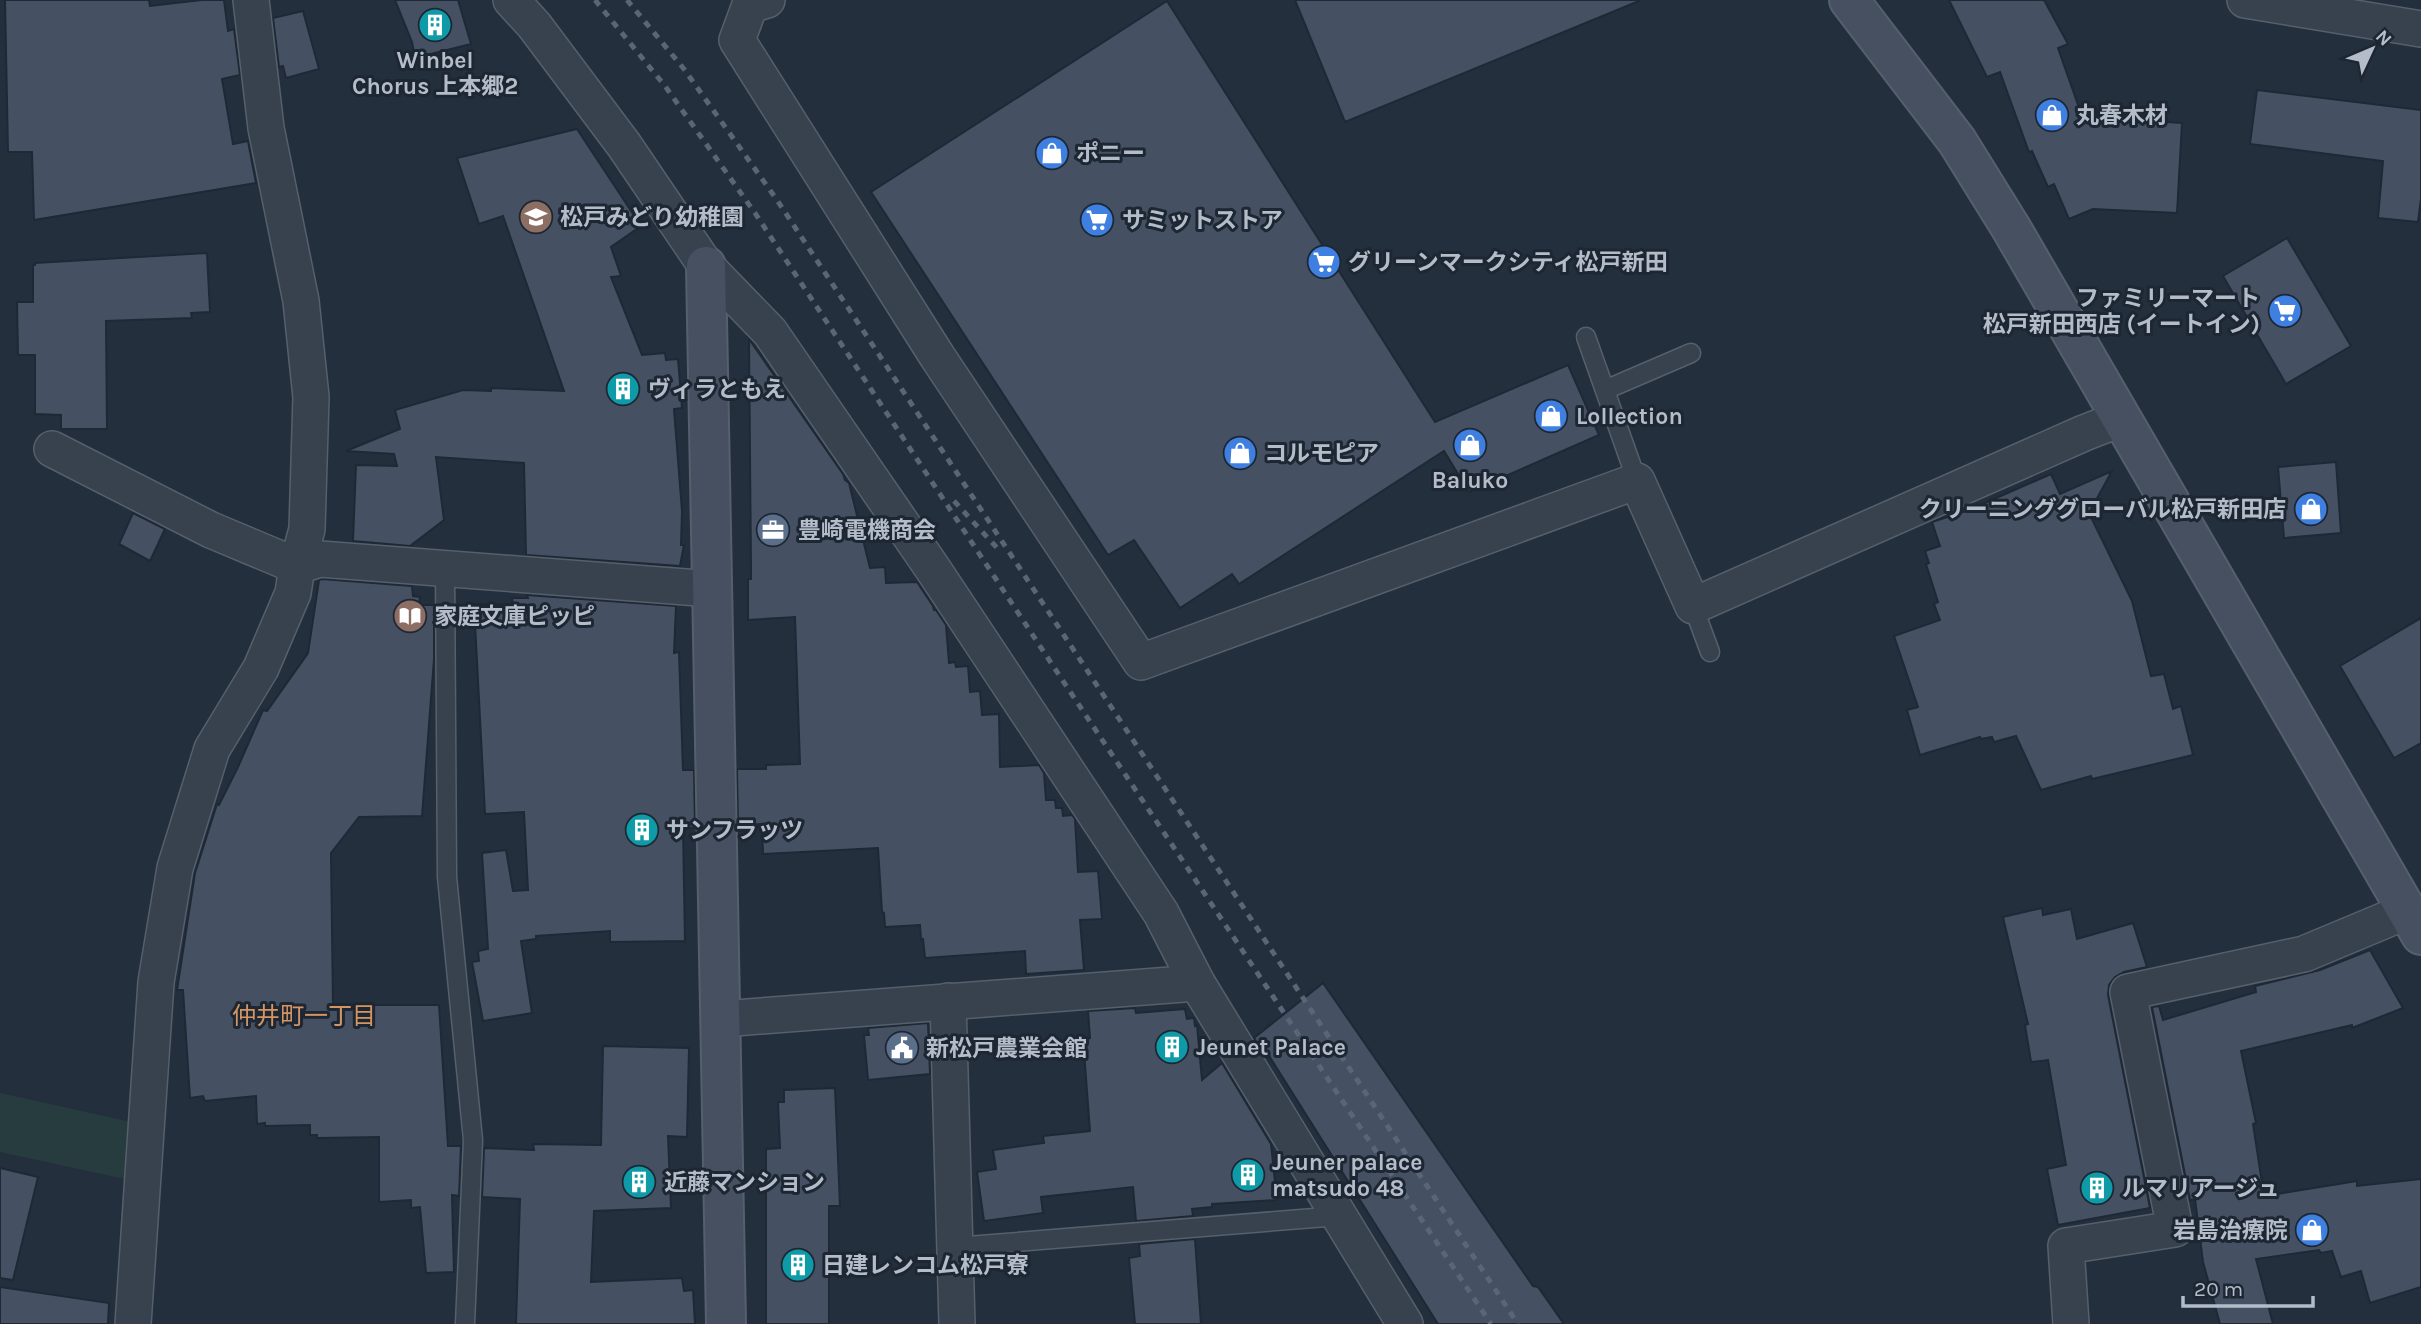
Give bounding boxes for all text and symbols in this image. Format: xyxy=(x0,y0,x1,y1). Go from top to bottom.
building icon: Winbel Chorus 上本郷2 xyxy=(416,6,454,44)
north arrow xyxy=(2337,14,2407,84)
text: N xyxy=(2371,25,2396,50)
place label: Winbel Chorus 上本郷2 xyxy=(352,47,518,100)
shop icon: 丸春木材 xyxy=(2033,96,2071,134)
place label: 丸春木材 xyxy=(2076,102,2168,129)
shop icon: ポニー xyxy=(1033,134,1071,172)
place label: ポニー xyxy=(1076,140,1145,167)
school or university icon: 松戸みどり幼稚園 xyxy=(517,198,555,236)
supermarket icon: サミットストア xyxy=(1078,201,1116,239)
place label: 松戸みどり幼稚園 xyxy=(560,204,744,231)
place label: サミットストア xyxy=(1122,207,1283,234)
supermarket icon: グリーンマークシティ松戸新田 xyxy=(1305,243,1343,281)
place label: グリーンマークシティ松戸新田 xyxy=(1348,249,1667,276)
place label: ファミリーマート 松戸新田西店 (イートイン) xyxy=(1983,285,2260,338)
supermarket icon: ファミリーマート 松戸新田西店 (イートイン) xyxy=(2266,292,2304,330)
building icon: ヴィラともえ xyxy=(604,370,642,408)
place label: ヴィラともえ xyxy=(648,376,786,403)
shop icon: Lollection xyxy=(1532,397,1570,435)
place label: Lollection xyxy=(1576,403,1683,430)
shop icon: Baluko xyxy=(1451,426,1489,464)
shop icon: コルモピア xyxy=(1221,434,1259,472)
place label: コルモピア xyxy=(1264,440,1379,467)
place label: Baluko xyxy=(1432,467,1508,494)
shop icon: クリーニンググローバル松戸新田店 xyxy=(2292,490,2330,528)
place label: クリーニンググローバル松戸新田店 xyxy=(1919,496,2286,523)
office icon: 豊崎電機商会 xyxy=(754,511,792,549)
place label: 豊崎電機商会 xyxy=(798,517,936,544)
library icon: 家庭文庫ピッピ xyxy=(391,597,429,635)
place label: 家庭文庫ピッピ xyxy=(434,603,595,630)
building icon: サンフラッツ xyxy=(623,811,661,849)
place label: サンフラッツ xyxy=(666,817,803,844)
district label: 仲井町一丁目 xyxy=(232,1002,376,1030)
building icon: Jeunet Palace xyxy=(1153,1028,1191,1066)
public building icon: 新松戸農業会館 xyxy=(883,1029,921,1067)
place label: Jeunet Palace xyxy=(1196,1034,1346,1061)
place label: 新松戸農業会館 xyxy=(926,1035,1087,1062)
place label: Jeuner palace matsudo 48 xyxy=(1272,1149,1423,1202)
building icon: Jeuner palace matsudo 48 xyxy=(1229,1156,1267,1194)
building icon: 近藤マンション xyxy=(620,1163,658,1201)
place label: 近藤マンション xyxy=(664,1169,825,1196)
building icon: ルマリアージュ xyxy=(2078,1169,2116,1207)
place label: ルマリアージュ xyxy=(2122,1175,2280,1202)
shop icon: 岩島治療院 xyxy=(2293,1211,2331,1249)
place label: 岩島治療院 xyxy=(2173,1217,2288,1244)
building icon: 日建レンコム松戸寮 xyxy=(779,1246,817,1284)
place label: 日建レンコム松戸寮 xyxy=(822,1252,1029,1279)
scale bar xyxy=(2183,1264,2312,1308)
text: 20 m xyxy=(2194,1277,2243,1301)

